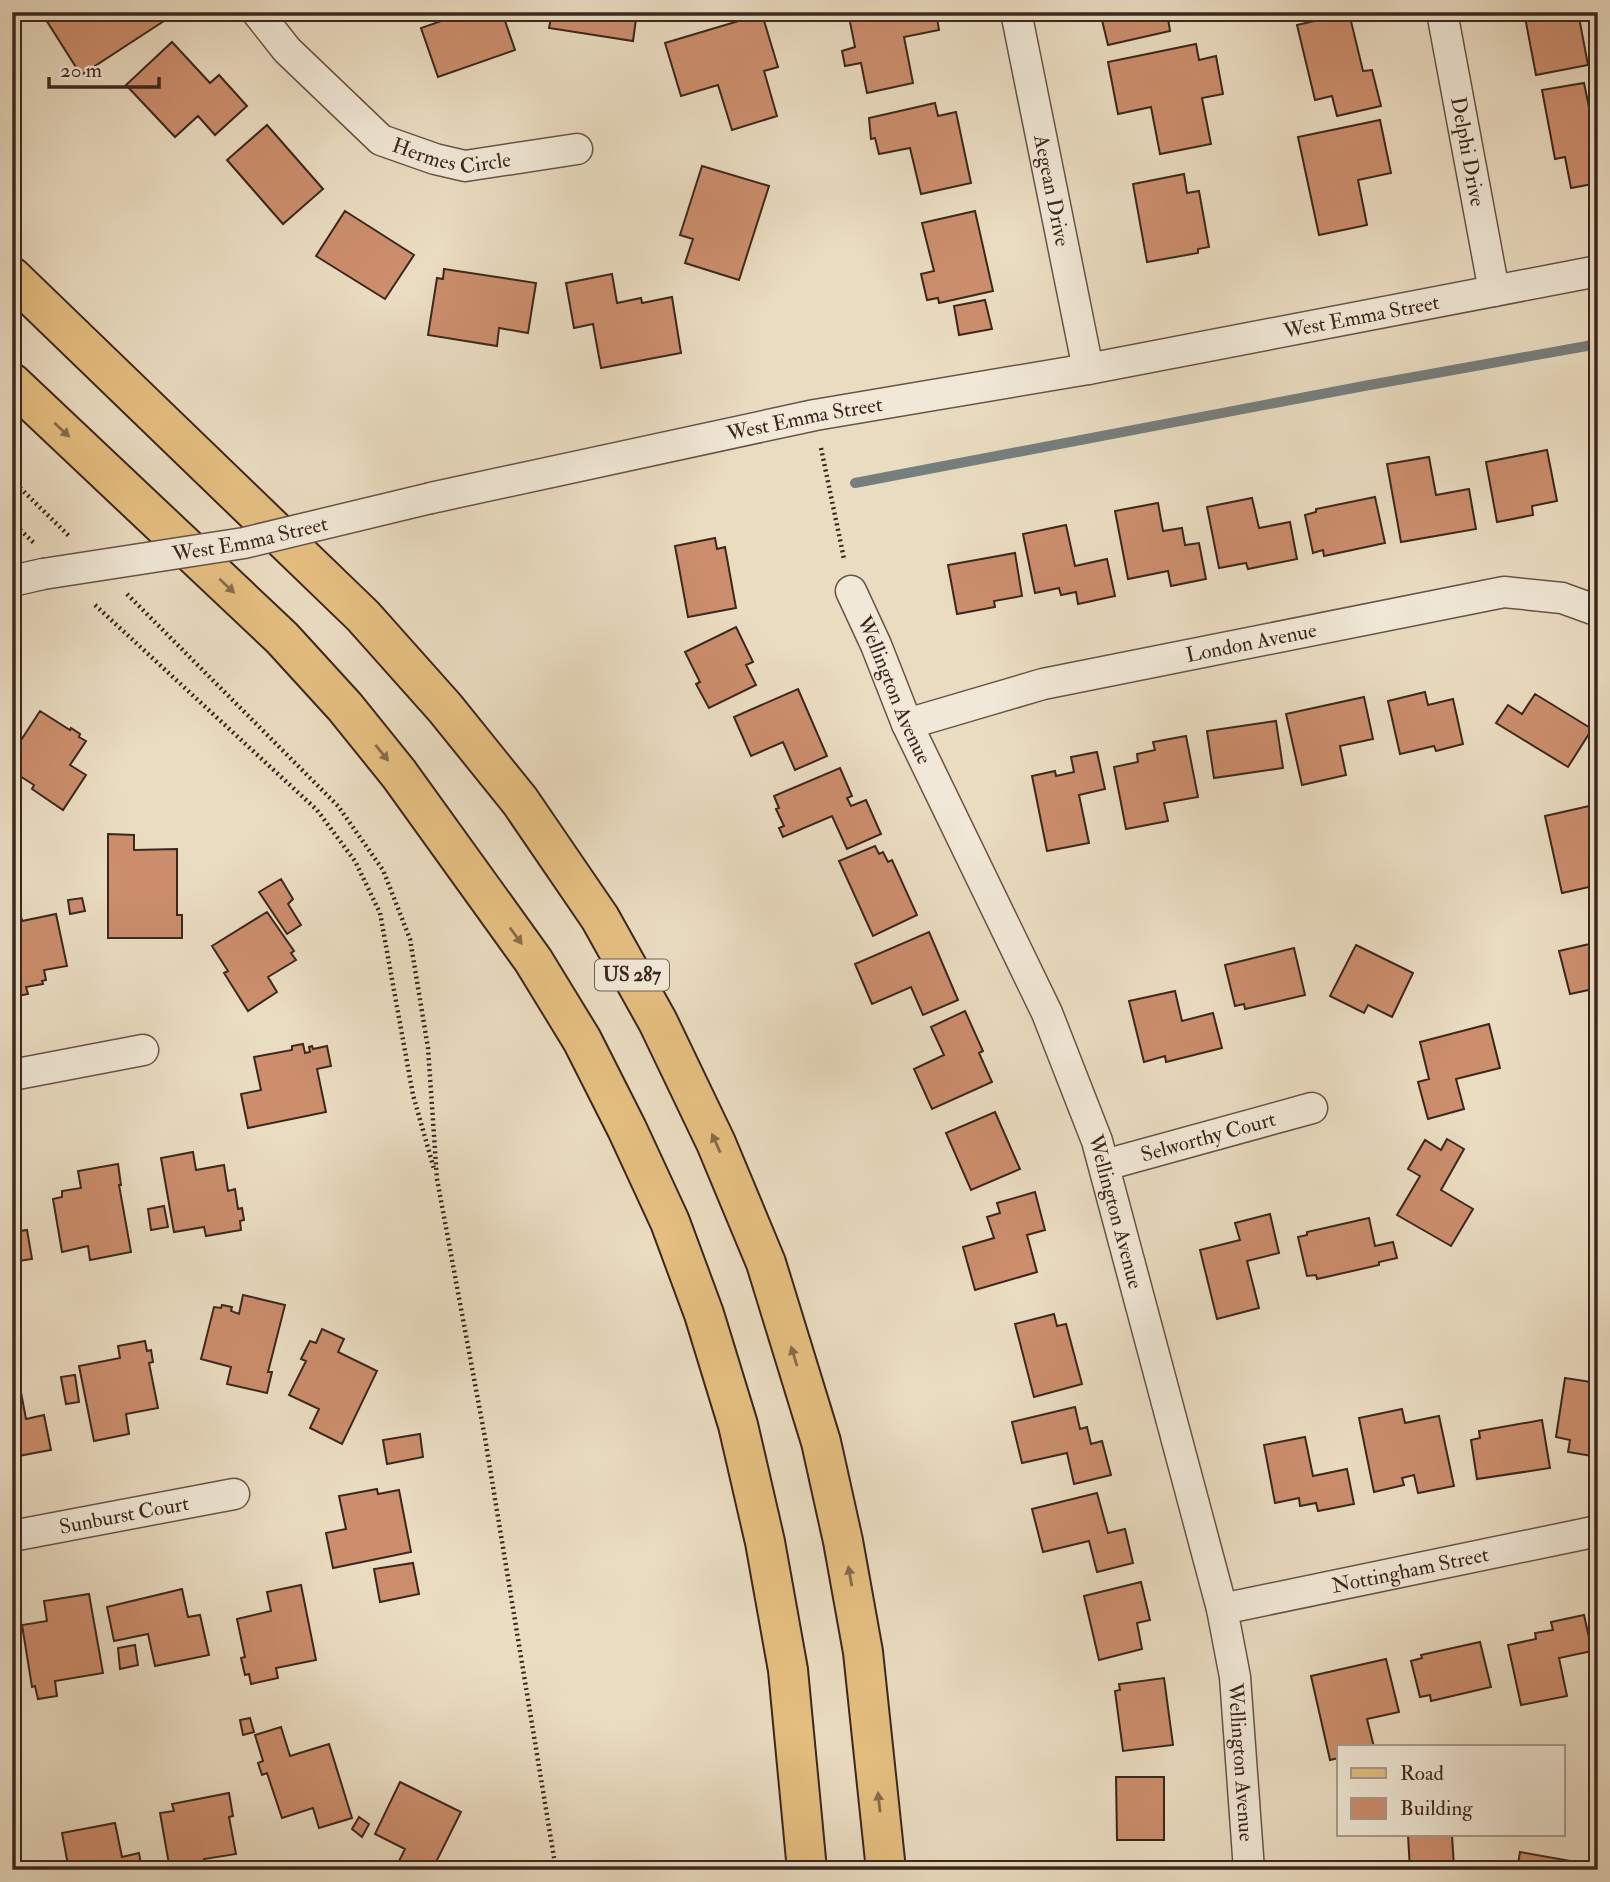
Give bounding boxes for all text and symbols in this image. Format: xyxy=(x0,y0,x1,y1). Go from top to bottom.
scale bar xyxy=(49,46,159,90)
text: 20 m xyxy=(60,57,102,84)
street label: Delphi Drive xyxy=(1445,95,1491,209)
street label: Hermes Circle xyxy=(389,131,513,180)
street label: Aegean Drive xyxy=(1027,131,1076,249)
street label: West Emma Street xyxy=(1280,288,1442,345)
street label: West Emma Street xyxy=(723,390,885,447)
one-way arrow xyxy=(53,422,70,438)
street label: West Emma Street xyxy=(169,510,331,568)
one-way arrow xyxy=(219,578,236,595)
street label: Wellington Avenue xyxy=(850,610,938,769)
street label: London Avenue xyxy=(1183,616,1319,669)
one-way arrow xyxy=(374,744,389,761)
one-way arrow xyxy=(509,927,523,946)
road number: US 287 xyxy=(595,959,669,990)
street label: Selworthy Court xyxy=(1138,1105,1279,1168)
street label: Wellington Avenue xyxy=(1082,1130,1149,1292)
one-way arrow xyxy=(710,1133,722,1153)
one-way arrow xyxy=(789,1345,799,1366)
street label: Sunburst Court xyxy=(57,1489,191,1540)
street label: Nottingham Street xyxy=(1329,1541,1491,1599)
one-way arrow xyxy=(844,1565,855,1587)
street label: Wellington Avenue xyxy=(1222,1681,1260,1843)
legend xyxy=(1337,1745,1564,1836)
text: Road xyxy=(1400,1760,1445,1787)
one-way arrow xyxy=(873,1791,884,1813)
text: Building xyxy=(1400,1795,1473,1822)

